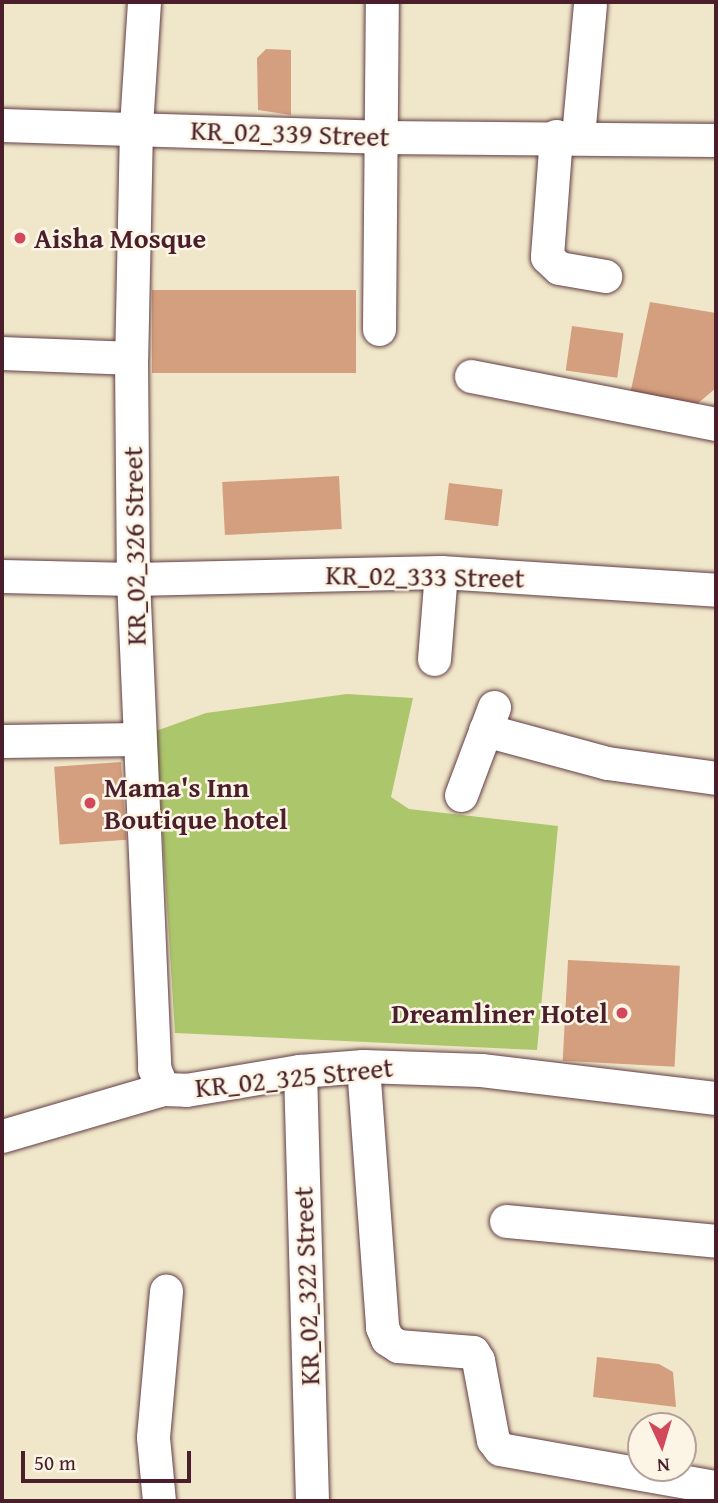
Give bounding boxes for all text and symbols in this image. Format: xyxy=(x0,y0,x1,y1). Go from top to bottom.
street label: KR_02_339 Street xyxy=(190,113,390,153)
place label: Aisha Mosque xyxy=(34,221,206,255)
marker: Aisha Mosque xyxy=(12,230,28,246)
street label: KR_02_326 Street xyxy=(115,446,153,646)
street label: KR_02_333 Street xyxy=(325,557,525,595)
place label: Mama's Inn Boutique hotel xyxy=(104,770,288,836)
marker: Mama's Inn Boutique hotel xyxy=(82,795,98,811)
place label: Dreamliner Hotel xyxy=(391,996,608,1030)
marker: Dreamliner Hotel xyxy=(614,1005,630,1021)
street label: KR_02_325 Street xyxy=(193,1050,395,1104)
street label: KR_02_322 Street xyxy=(286,1186,326,1386)
north arrow xyxy=(627,1412,697,1482)
scale bar xyxy=(24,1436,194,1480)
text: 50 m xyxy=(34,1447,76,1478)
text: N xyxy=(656,1452,671,1480)

